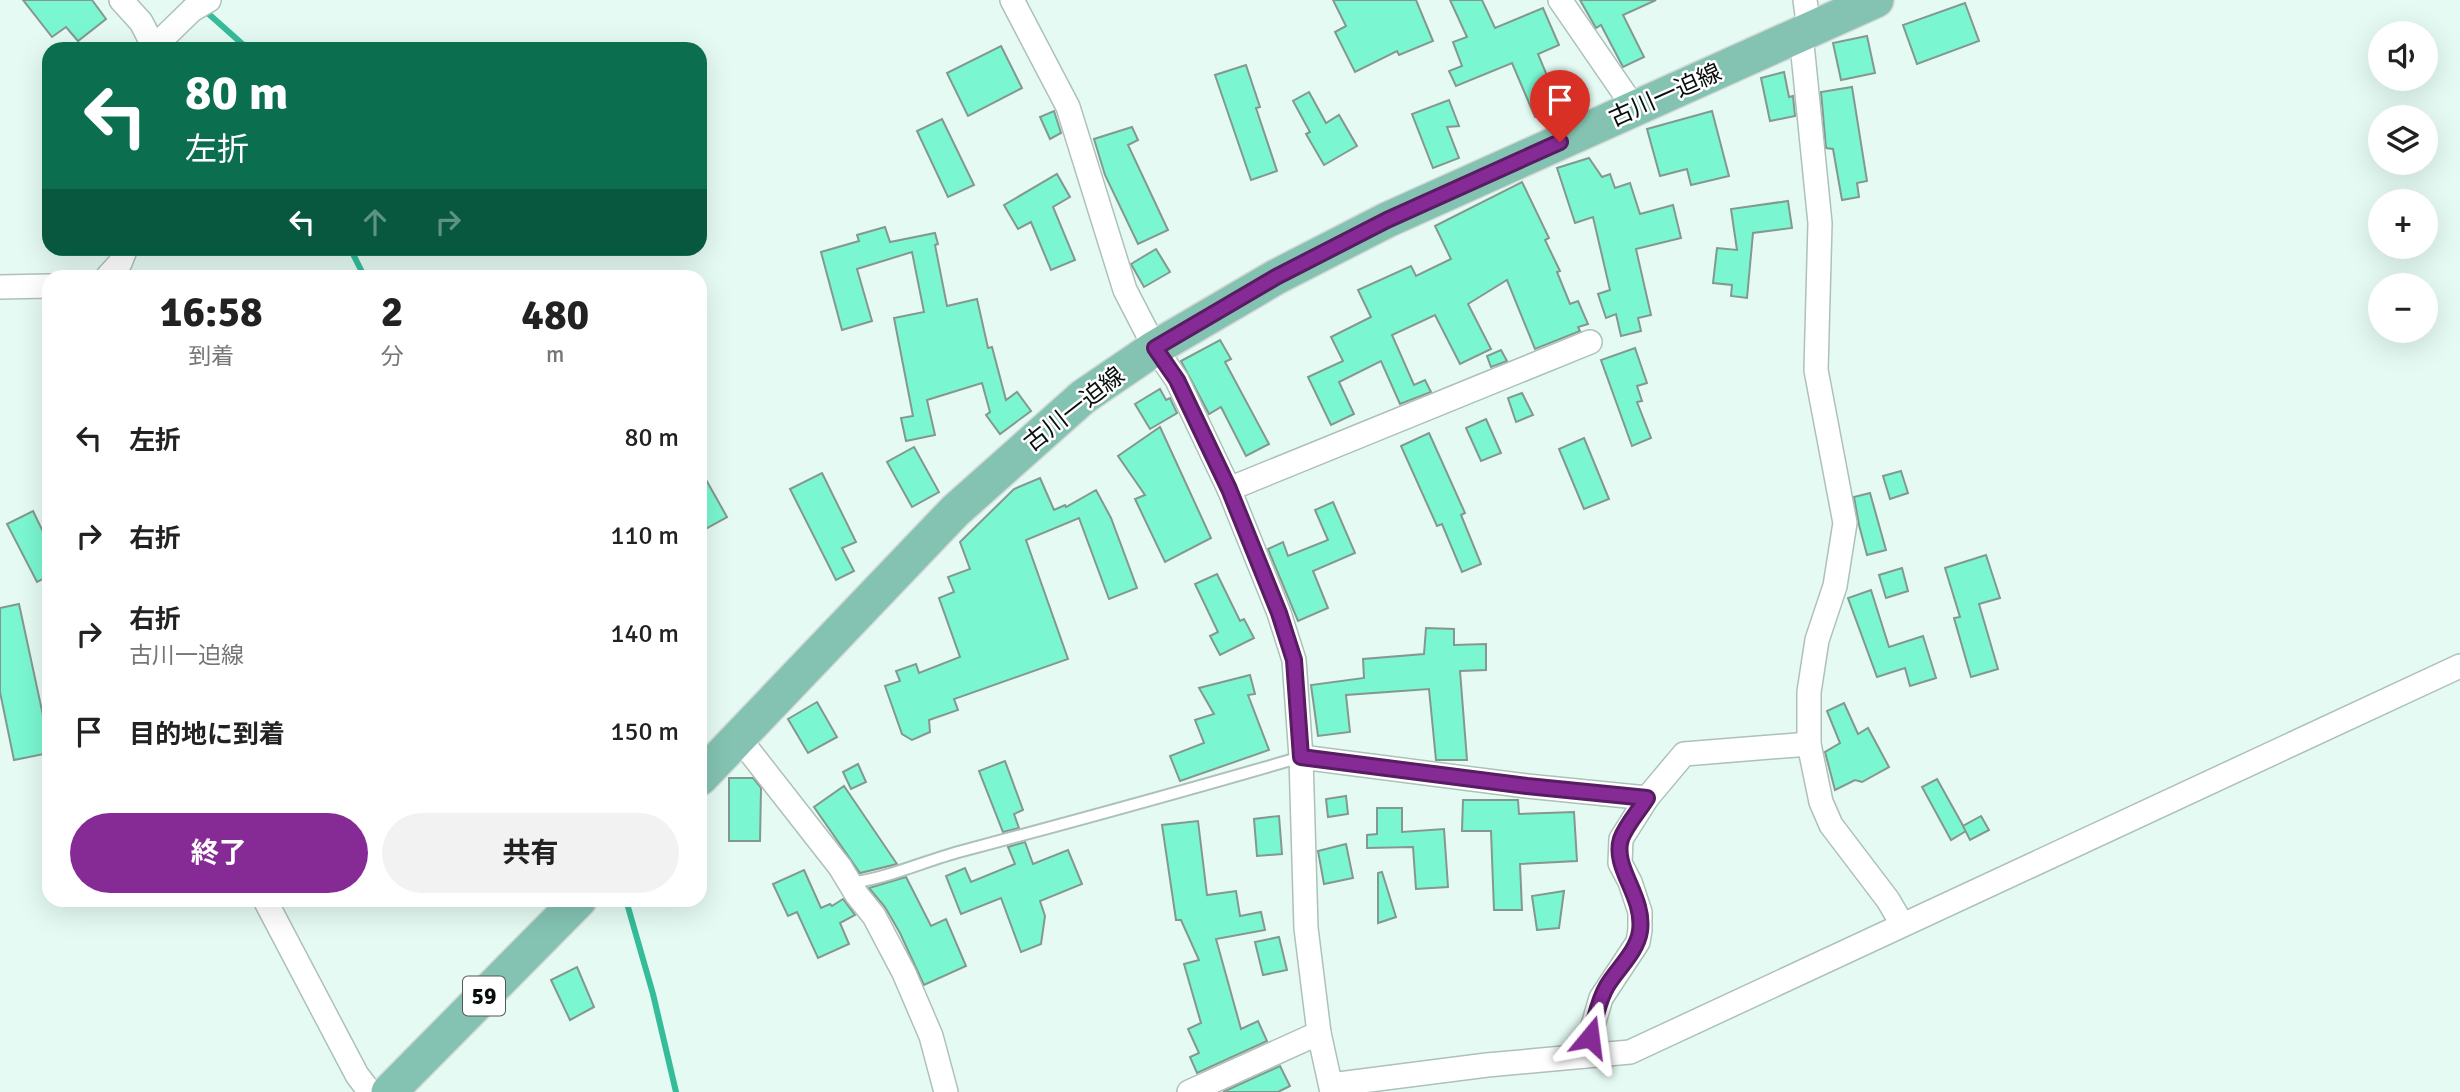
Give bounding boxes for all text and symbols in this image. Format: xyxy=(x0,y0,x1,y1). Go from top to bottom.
map controls xyxy=(2368,21,2438,343)
button: sound xyxy=(2368,21,2438,91)
street label: 古川一迫線 xyxy=(1604,57,1726,133)
text: 80 m xyxy=(185,63,288,123)
icon: left xyxy=(70,70,161,161)
pin xyxy=(1530,70,1590,142)
icon: arrive xyxy=(1541,81,1579,119)
button: layers xyxy=(2368,105,2438,175)
text: 左折 xyxy=(185,130,249,169)
button: + xyxy=(2368,189,2438,259)
icon: left xyxy=(283,203,321,241)
icon: ahead xyxy=(356,203,394,241)
icon: right xyxy=(429,203,467,241)
button: − xyxy=(2368,273,2438,343)
text: 16:58 xyxy=(160,287,263,338)
text: 2 xyxy=(381,287,403,338)
text: 480 xyxy=(521,290,589,341)
text: m xyxy=(546,340,564,369)
text: 到着 xyxy=(188,342,234,371)
text: 分 xyxy=(381,342,404,371)
street label: 古川一迫線 xyxy=(1017,360,1131,458)
icon: left xyxy=(70,419,108,457)
text: 80 m xyxy=(624,422,679,454)
text: 左折 xyxy=(129,425,181,457)
icon: right xyxy=(70,517,108,555)
text: 110 m xyxy=(610,520,679,552)
text: 右折 xyxy=(129,523,181,555)
text: 右折 xyxy=(129,604,181,636)
icon: right xyxy=(70,615,108,653)
text: 140 m xyxy=(610,618,679,650)
text: 古川一迫線 xyxy=(129,641,244,670)
icon: arrive xyxy=(70,713,108,751)
text: 150 m xyxy=(610,716,679,748)
text: 目的地に到着 xyxy=(129,719,285,751)
button: 終了 xyxy=(70,813,368,893)
button: 共有 xyxy=(382,813,679,893)
road number: 59 xyxy=(463,976,505,1015)
position arrow xyxy=(1553,1000,1627,1074)

